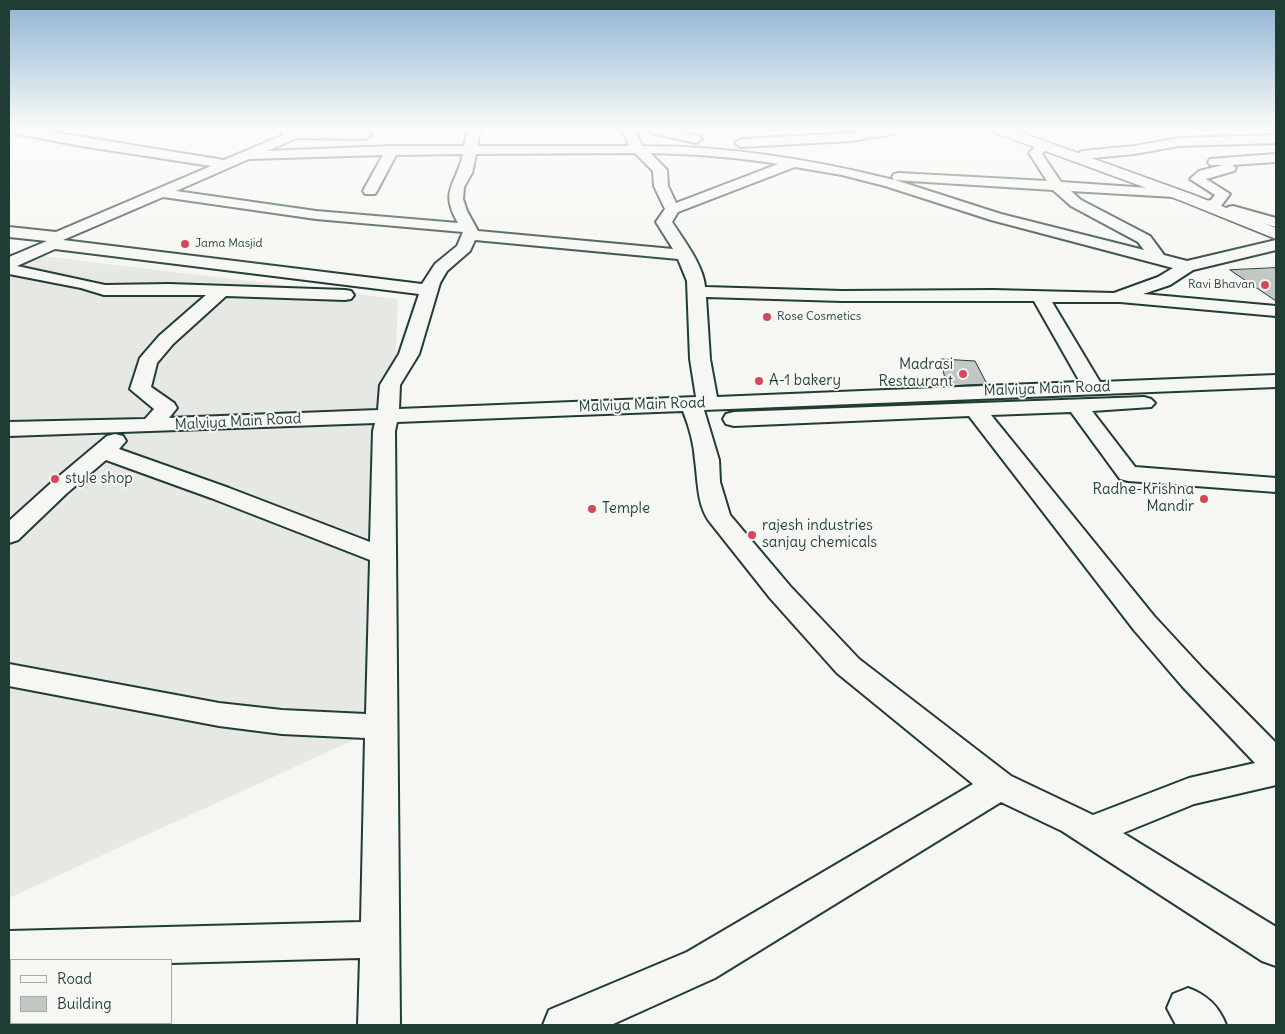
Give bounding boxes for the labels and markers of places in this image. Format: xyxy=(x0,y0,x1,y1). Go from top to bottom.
place label: Jama Masjid xyxy=(195,237,263,251)
marker: Jama Masjid xyxy=(179,238,191,250)
place label: Ravi Bhavan xyxy=(1188,278,1255,292)
marker: Ravi Bhavan xyxy=(1259,279,1271,291)
place label: Rose Cosmetics xyxy=(777,310,861,324)
marker: Rose Cosmetics xyxy=(761,311,773,323)
place label: Madrasi Restaurant xyxy=(878,356,953,391)
marker: Madrasi Restaurant xyxy=(957,368,969,380)
place label: A-1 bakery xyxy=(769,372,841,390)
marker: A-1 bakery xyxy=(753,375,765,387)
place label: style shop xyxy=(65,470,133,488)
marker: style shop xyxy=(49,473,61,485)
place label: Radhe-Krishna Mandir xyxy=(1093,481,1194,516)
marker: Radhe-Krishna Mandir xyxy=(1198,493,1210,505)
place label: Temple xyxy=(602,500,650,518)
marker: Temple xyxy=(586,503,598,515)
place label: rajesh industries sanjay chemicals xyxy=(762,517,877,552)
marker: rajesh industries sanjay chemicals xyxy=(746,529,758,541)

